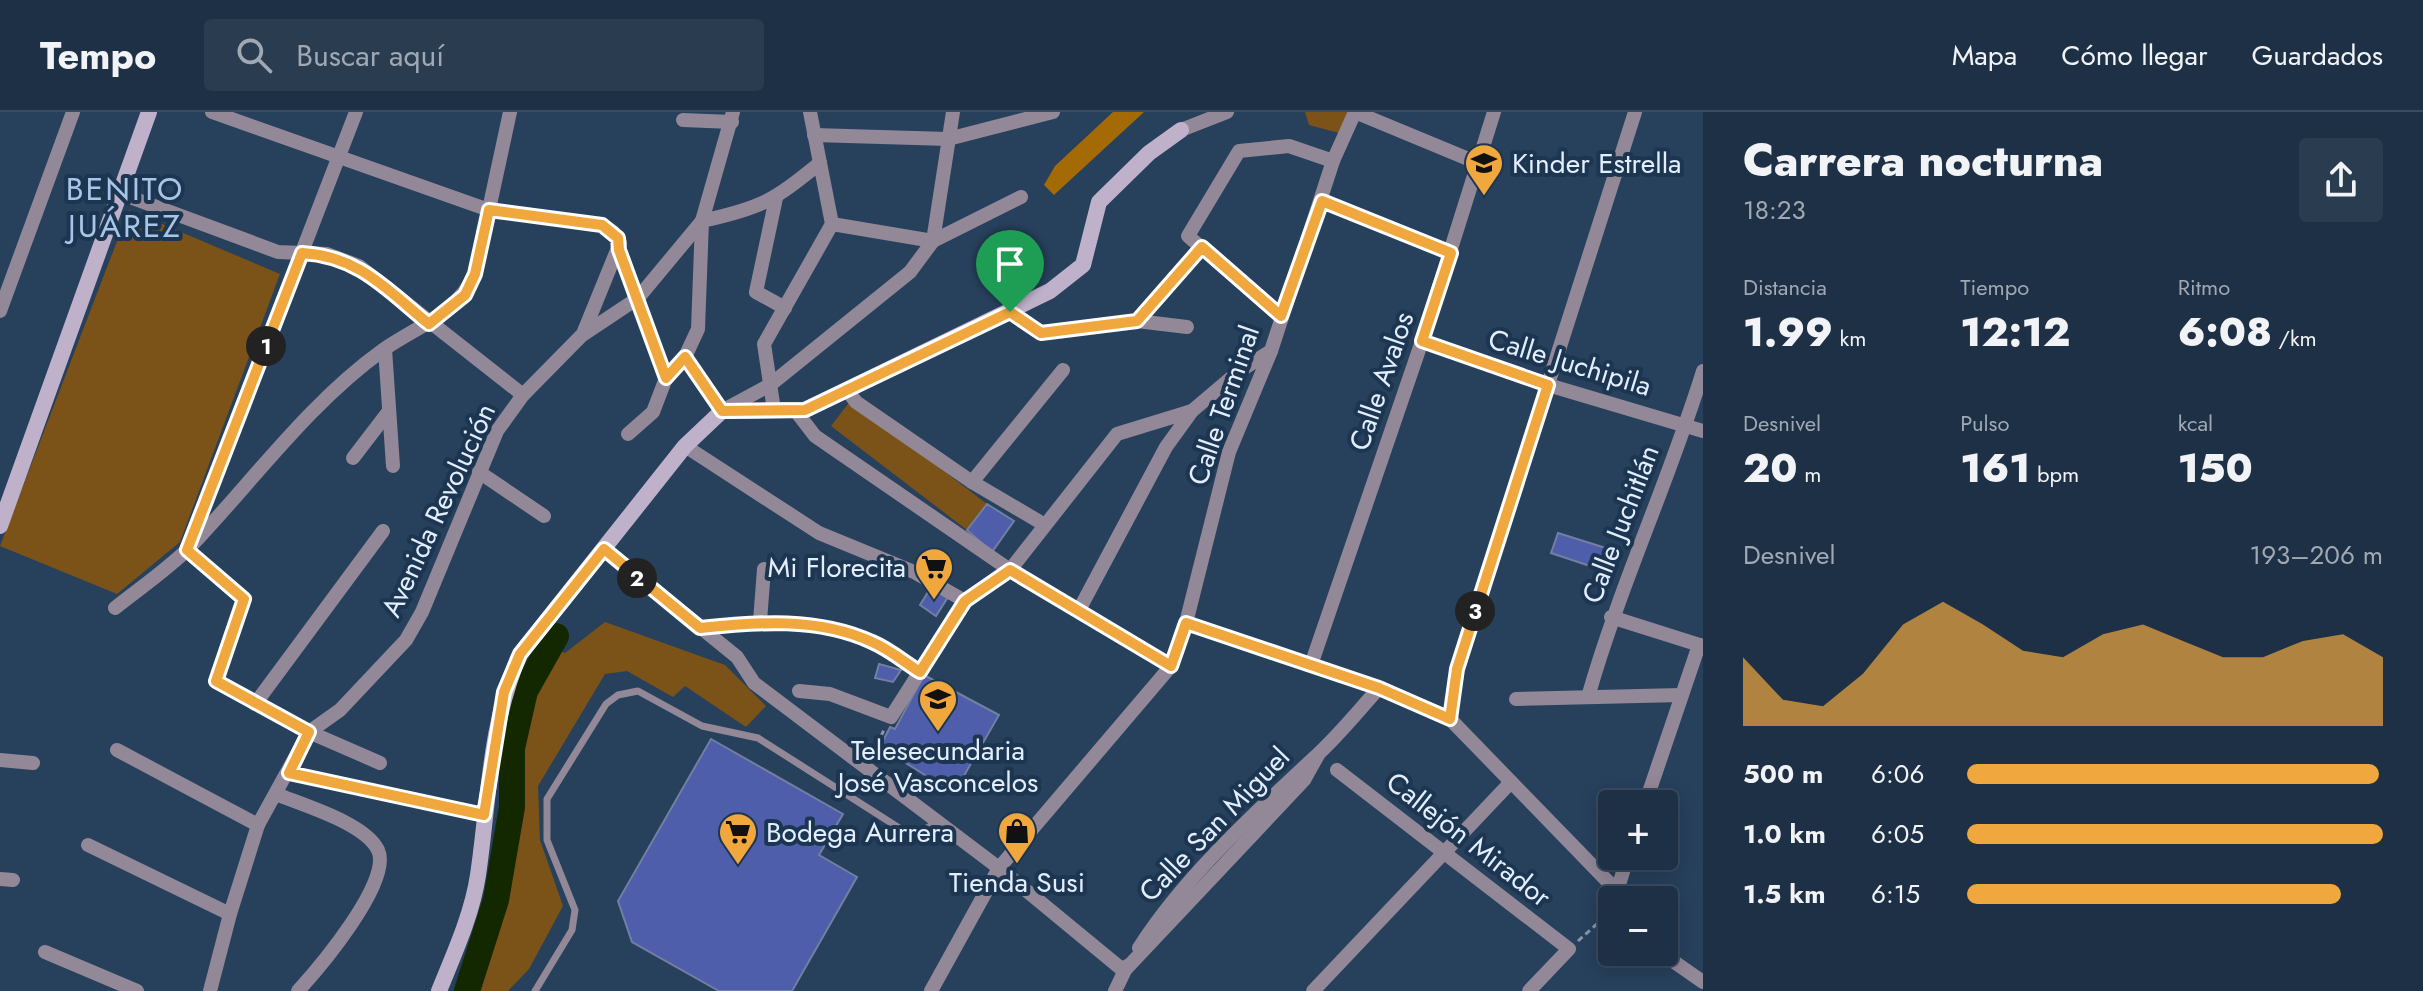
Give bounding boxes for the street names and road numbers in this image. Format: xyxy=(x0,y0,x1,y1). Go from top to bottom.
street label: Calle Avalos xyxy=(1339,306,1424,456)
street label: Calle Juchipila xyxy=(1483,318,1656,407)
street label: Calle Terminal xyxy=(1177,320,1270,490)
street label: Avenida Revolución xyxy=(371,396,506,624)
street label: Calle Juchitlán xyxy=(1571,439,1669,609)
street label: Calle San Miguel xyxy=(1130,738,1299,911)
street label: Callejón Mirador xyxy=(1378,762,1560,917)

